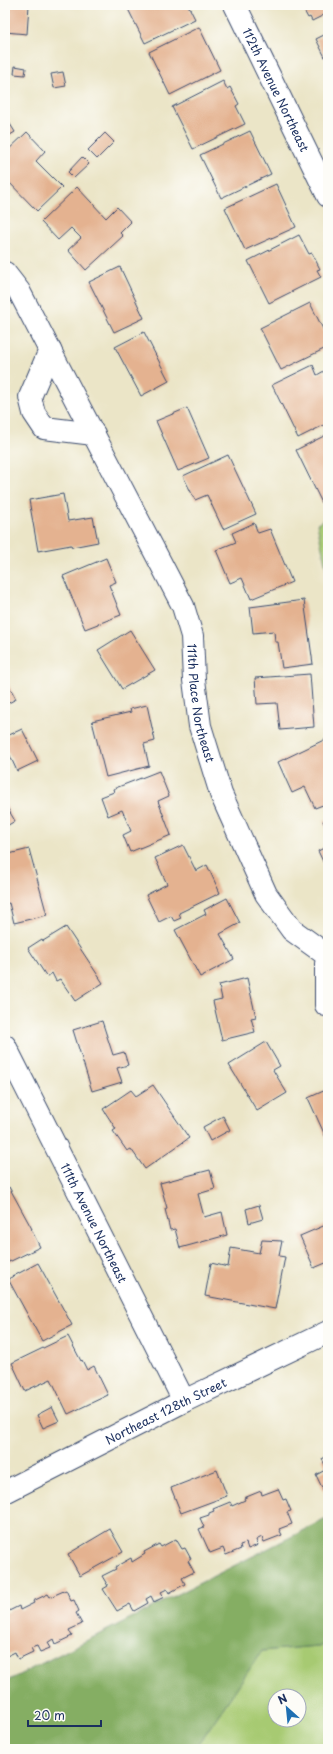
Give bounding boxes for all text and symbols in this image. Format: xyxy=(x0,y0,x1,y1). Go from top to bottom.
street label: 112th Avenue Northeast xyxy=(238,25,314,155)
street label: 111th Place Northeast xyxy=(183,643,220,765)
street label: 111th Avenue Northeast xyxy=(56,1160,132,1286)
street label: Northeast 128th Street xyxy=(102,1373,229,1449)
north arrow xyxy=(267,1688,307,1728)
text: N xyxy=(274,1689,290,1708)
scale bar xyxy=(28,1702,101,1728)
text: 20 m xyxy=(34,1706,65,1724)

